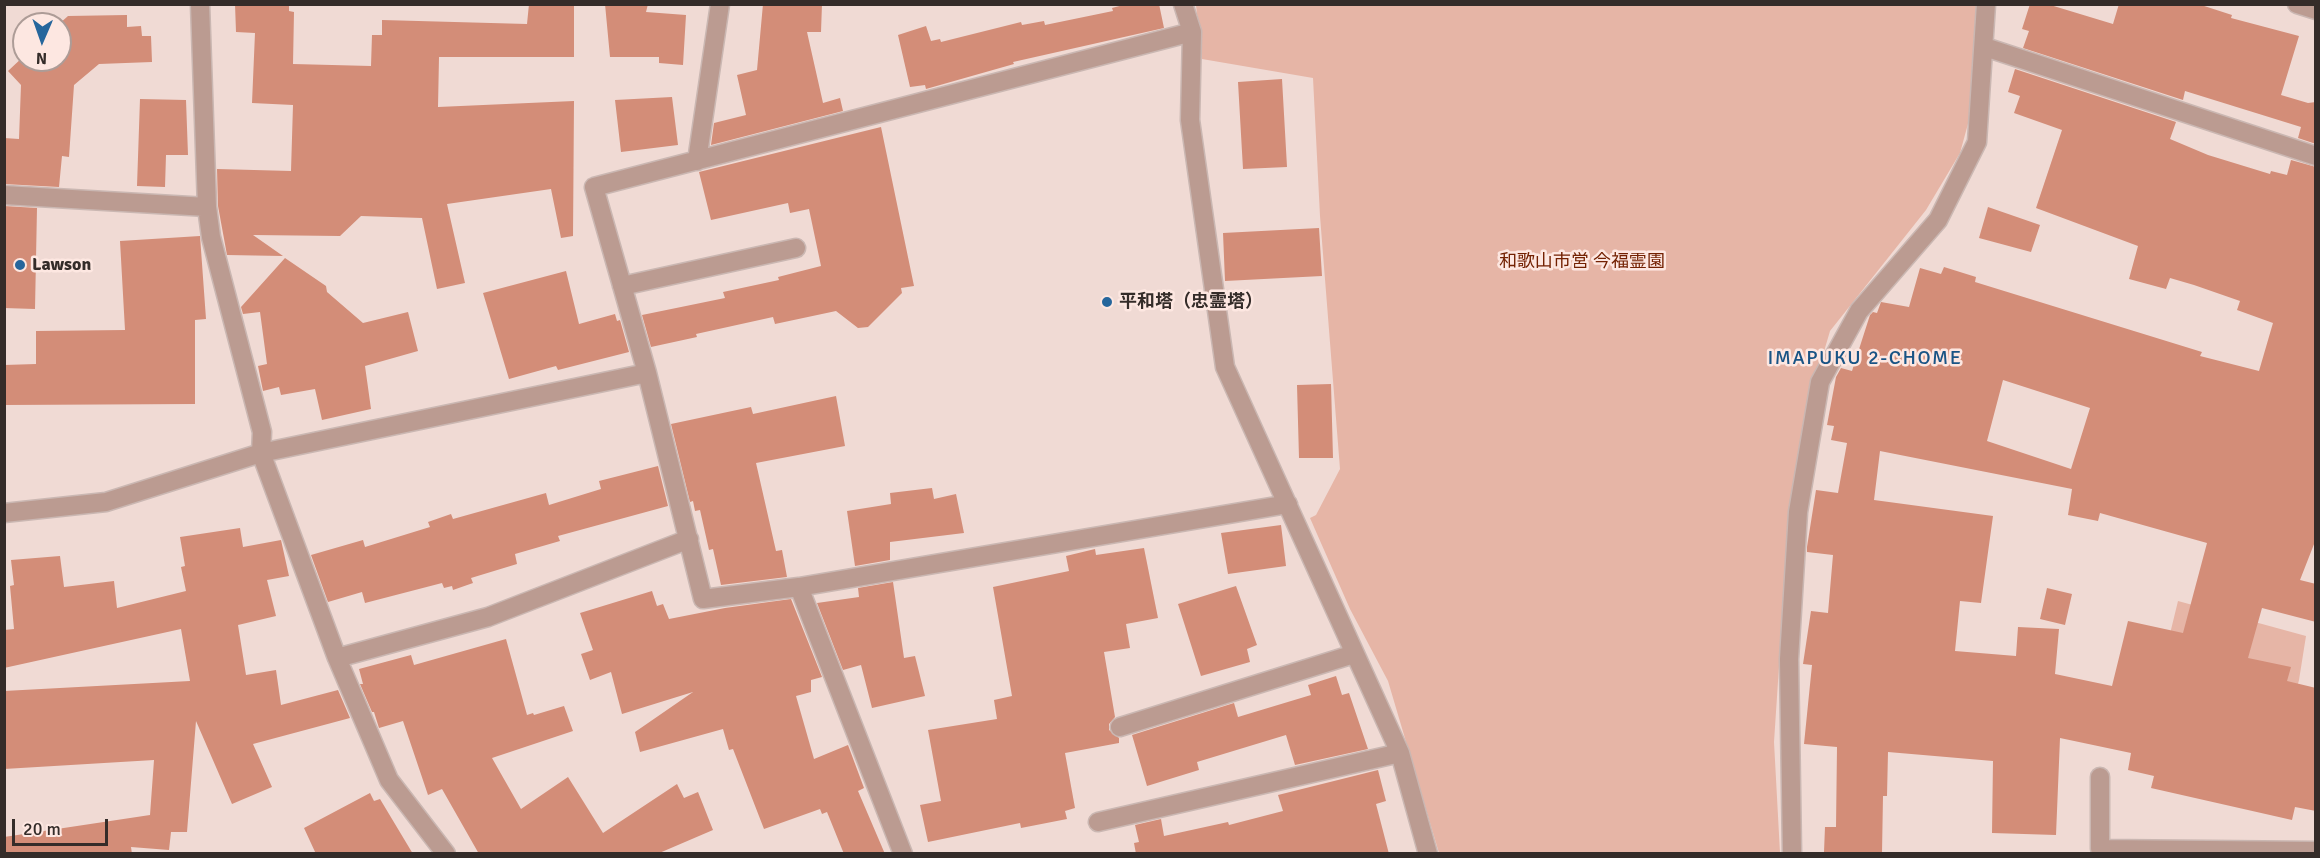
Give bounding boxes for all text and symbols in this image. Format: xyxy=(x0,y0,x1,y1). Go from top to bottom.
north arrow xyxy=(12,12,72,72)
text: N xyxy=(36,48,47,68)
park label: 和歌山市営 今福霊園 xyxy=(1499,251,1665,273)
place label: Lawson xyxy=(32,254,91,276)
marker: Lawson xyxy=(13,258,27,272)
place label: 平和塔（忠霊塔） xyxy=(1119,291,1263,313)
marker: 平和塔（忠霊塔） xyxy=(1100,295,1114,309)
district label: IMAPUKU 2-CHOME xyxy=(1767,347,1963,371)
scale bar xyxy=(15,807,111,845)
text: 20 m xyxy=(23,818,61,840)

